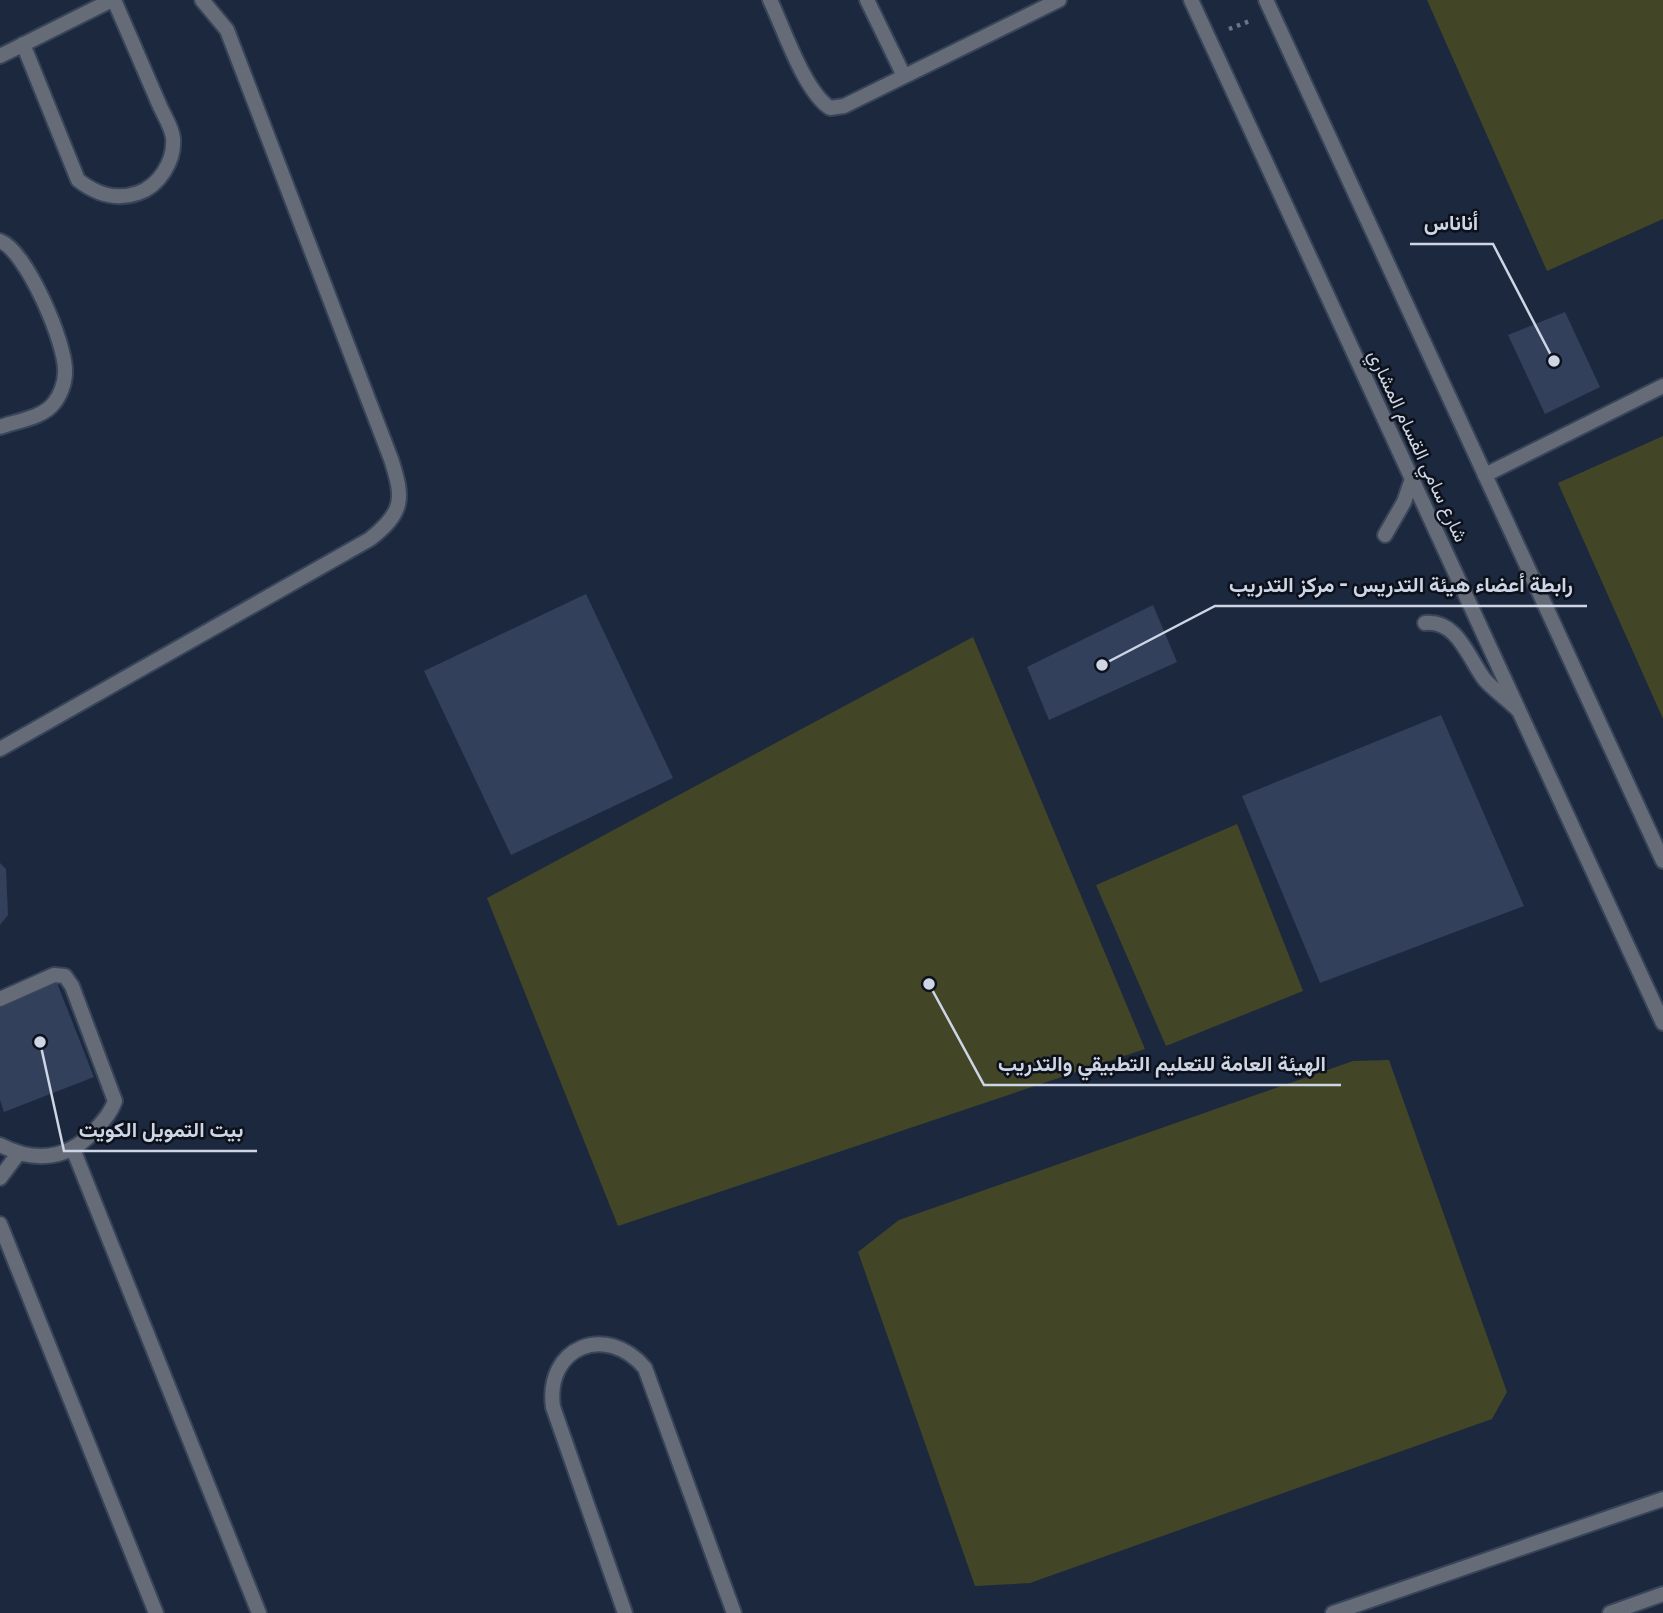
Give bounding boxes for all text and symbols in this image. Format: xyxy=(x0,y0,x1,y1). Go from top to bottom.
callout: أناناس xyxy=(1410,202,1493,244)
text: أناناس xyxy=(1424,210,1478,236)
street label: شارع سامي القسام المشاري xyxy=(1360,346,1473,547)
callout: رابطة أعضاء هيئة التدريس - مركز التدريب xyxy=(1215,564,1587,606)
text: رابطة أعضاء هيئة التدريس - مركز التدريب xyxy=(1229,572,1573,598)
callout: الهيئة العامة للتعليم التطبيقي والتدريب xyxy=(984,1043,1341,1085)
text: الهيئة العامة للتعليم التطبيقي والتدريب xyxy=(998,1051,1326,1081)
callout: بيت التمويل الكويت xyxy=(64,1109,257,1151)
text: بيت التمويل الكويت xyxy=(79,1117,243,1143)

